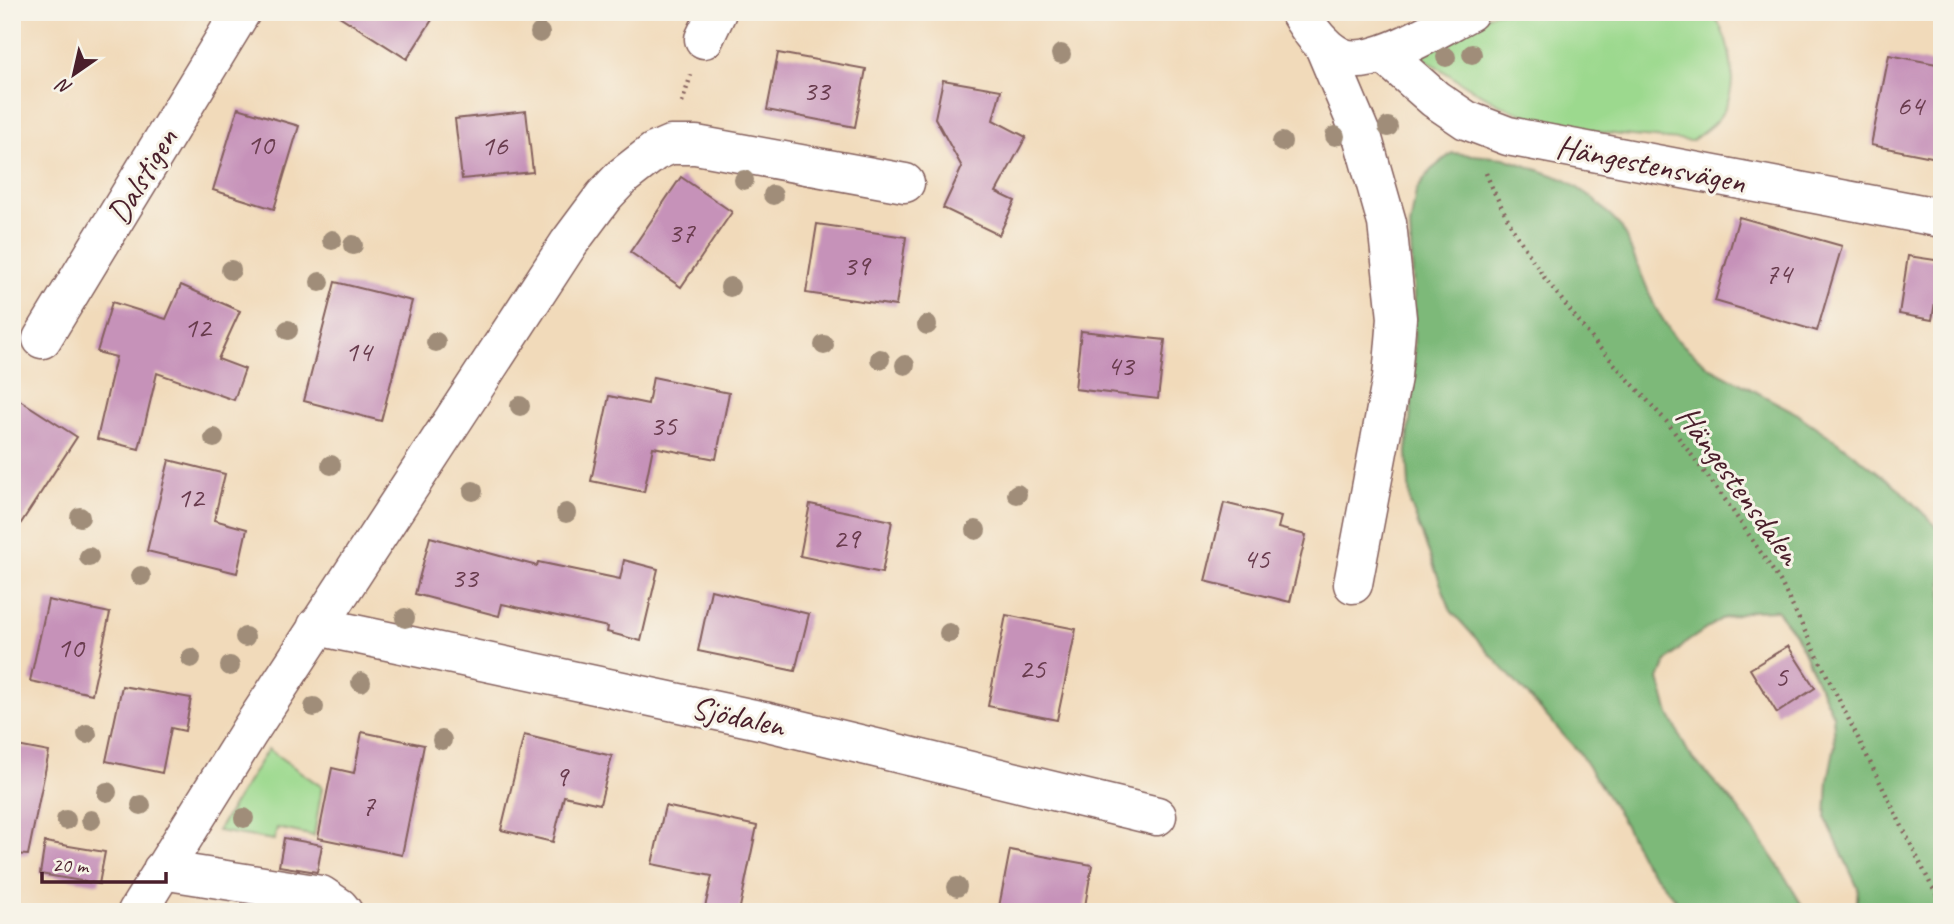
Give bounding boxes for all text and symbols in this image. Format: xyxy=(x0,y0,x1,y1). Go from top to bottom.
north arrow xyxy=(38,38,108,108)
house number: 33 xyxy=(803,71,832,109)
text: N xyxy=(51,72,77,101)
house number: 64 xyxy=(1897,86,1926,124)
street label: Dalstigen xyxy=(97,120,187,232)
house number: 10 xyxy=(247,125,276,163)
street label: Hängestensvägen xyxy=(1553,125,1749,203)
house number: 16 xyxy=(481,126,509,164)
house number: 37 xyxy=(668,213,696,251)
house number: 39 xyxy=(843,246,872,284)
house number: 74 xyxy=(1765,254,1794,292)
house number: 12 xyxy=(184,308,213,346)
house number: 14 xyxy=(345,332,374,370)
house number: 43 xyxy=(1107,346,1136,384)
street label: Hängestensdalen xyxy=(1667,397,1812,575)
house number: 35 xyxy=(650,406,678,444)
house number: 12 xyxy=(177,478,206,516)
house number: 29 xyxy=(833,519,862,557)
house number: 45 xyxy=(1243,539,1271,577)
house number: 33 xyxy=(451,558,480,596)
house number: 10 xyxy=(57,628,86,666)
house number: 25 xyxy=(1019,649,1047,687)
house number: 5 xyxy=(1774,657,1789,695)
street label: Sjödalen xyxy=(688,686,790,747)
house number: 9 xyxy=(554,757,570,795)
house number: 7 xyxy=(361,786,376,824)
scale bar xyxy=(42,840,166,884)
text: 20 m xyxy=(52,852,90,878)

